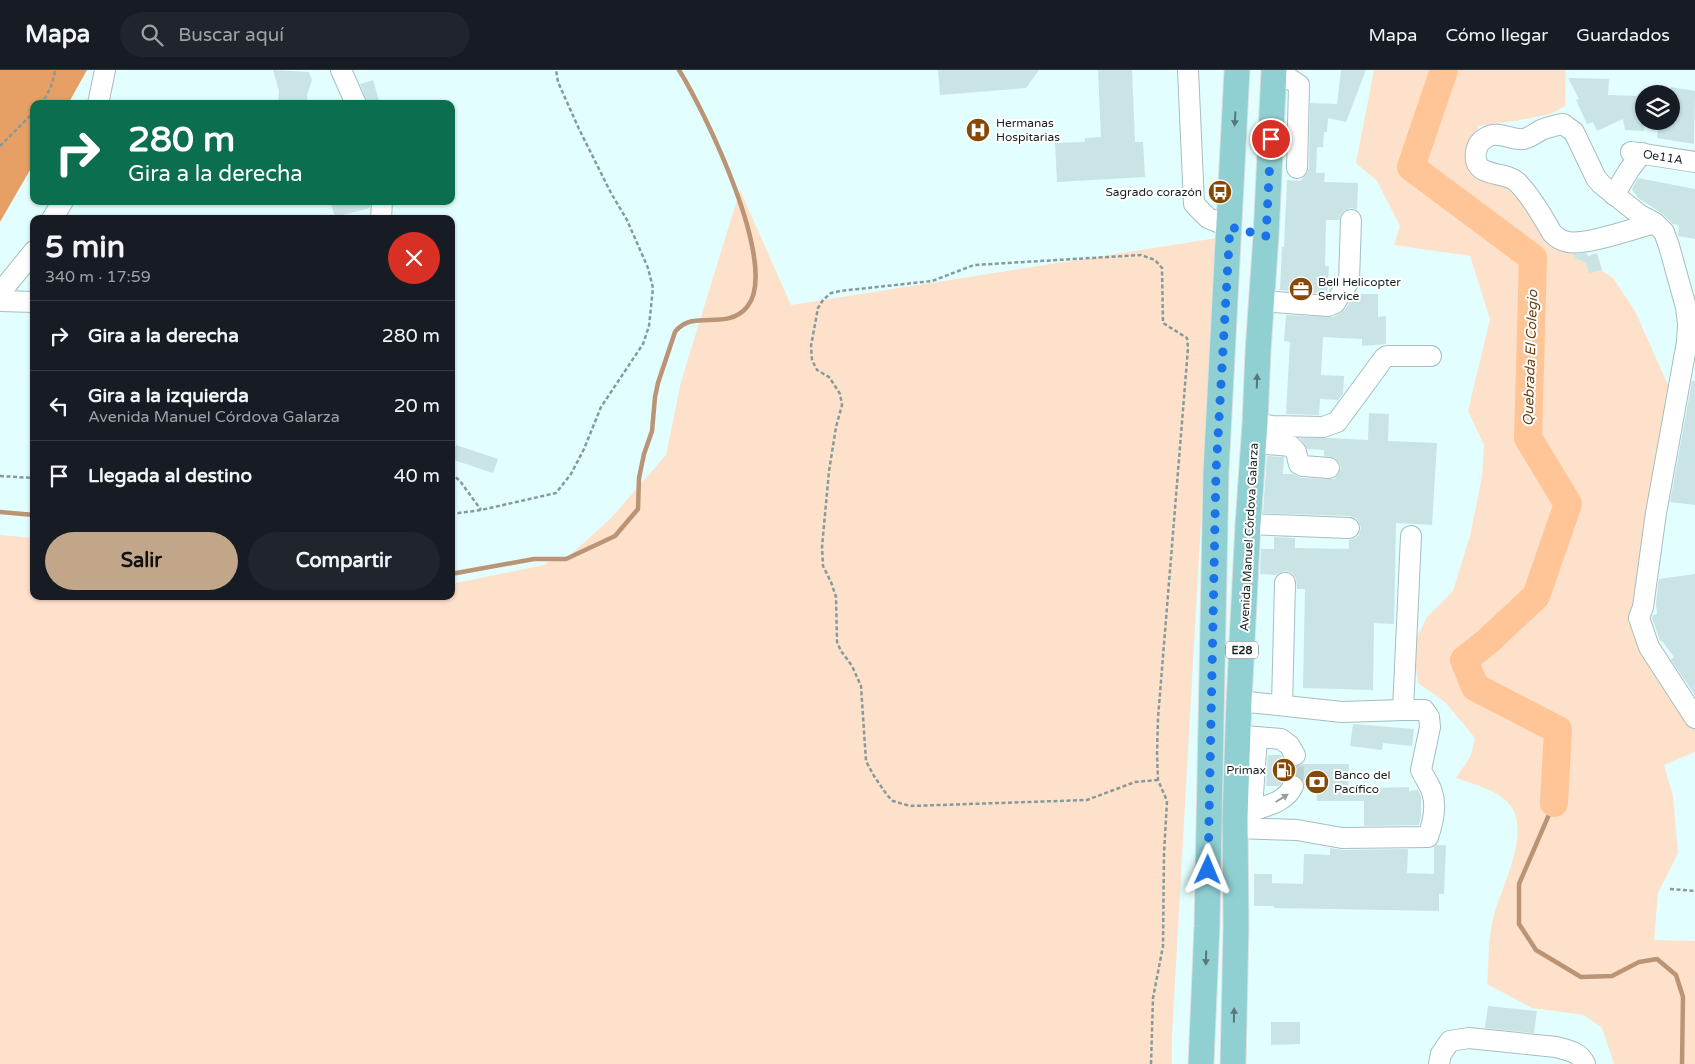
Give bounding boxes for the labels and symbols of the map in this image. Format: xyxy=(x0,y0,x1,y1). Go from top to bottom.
one-way arrow xyxy=(1230,111,1238,127)
place label: Hermanas Hospitarias xyxy=(996,116,1060,144)
hospital icon: Hermanas Hospitarias xyxy=(965,117,991,143)
pin xyxy=(1250,118,1292,160)
street label: Oe11A xyxy=(1642,147,1684,167)
bus stop icon: Sagrado corazón xyxy=(1207,179,1233,205)
place label: Sagrado corazón xyxy=(1105,185,1202,199)
place label: Bell Helicopter Service xyxy=(1318,275,1401,303)
office icon: Bell Helicopter Service xyxy=(1288,276,1314,302)
water label: Quebrada El Colegio xyxy=(1520,288,1541,426)
one-way arrow xyxy=(1253,373,1261,389)
street label: Avenida Manuel Córdova Galarza xyxy=(1237,442,1261,632)
road number: E28 xyxy=(1226,642,1258,658)
fuel station icon: Primax xyxy=(1271,757,1297,783)
place label: Primax xyxy=(1226,763,1266,777)
place label: Banco del Pacífico xyxy=(1334,768,1391,796)
bank icon: Banco del Pacífico xyxy=(1304,769,1330,795)
one-way arrow xyxy=(1275,793,1289,802)
position arrow xyxy=(1181,843,1233,895)
one-way arrow xyxy=(1201,950,1209,966)
one-way arrow xyxy=(1230,1007,1238,1023)

